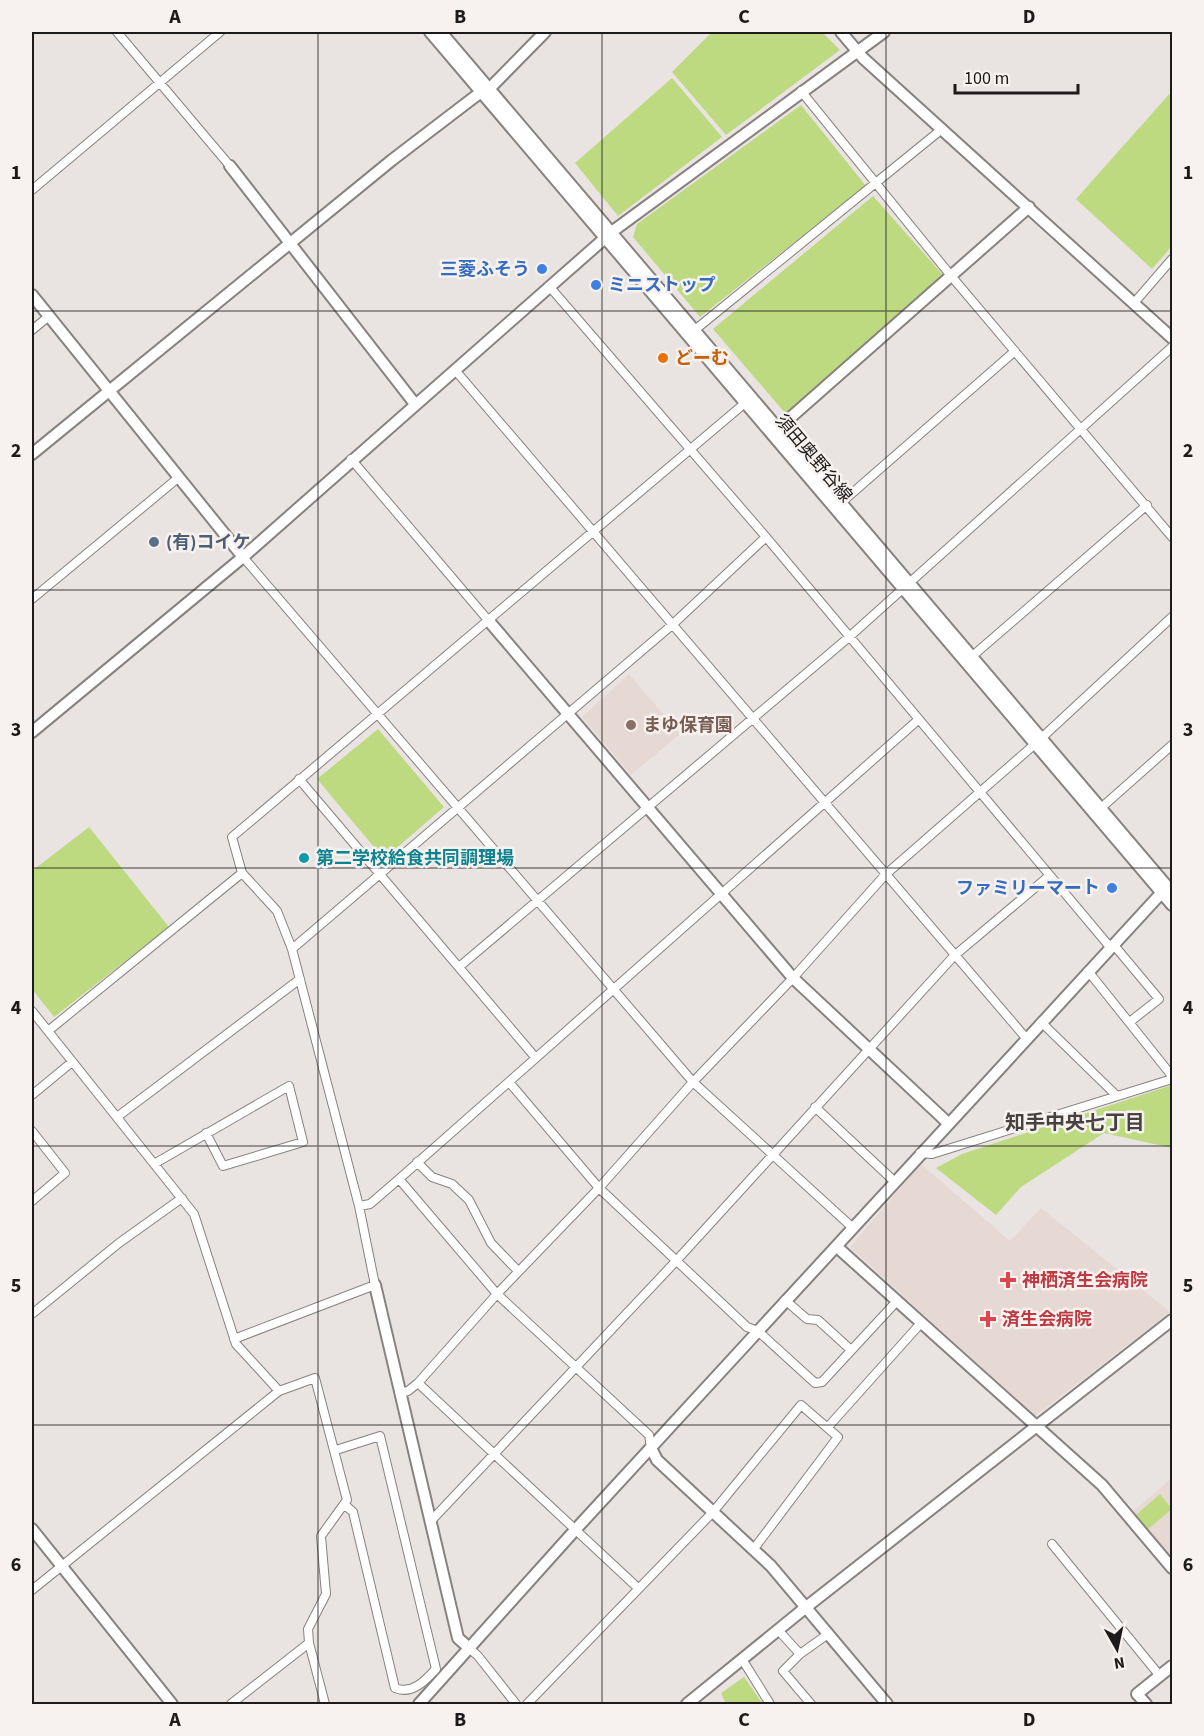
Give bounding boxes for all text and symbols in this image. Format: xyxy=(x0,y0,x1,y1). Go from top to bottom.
text: A xyxy=(168,3,181,31)
text: B xyxy=(454,3,466,31)
text: C xyxy=(738,3,750,31)
text: D xyxy=(1023,3,1035,31)
scale bar xyxy=(955,57,1078,95)
text: 100 m xyxy=(964,66,1009,91)
text: 1 xyxy=(11,159,21,187)
text: 1 xyxy=(1183,159,1193,187)
place label: 三菱ふそう xyxy=(440,257,530,282)
marker: 三菱ふそう xyxy=(535,262,549,276)
place label: ミニストップ xyxy=(608,273,716,298)
marker: ミニストップ xyxy=(589,278,603,292)
place label: どーむ xyxy=(675,346,729,371)
marker: どーむ xyxy=(656,351,670,365)
street label: 須田奥野谷線 xyxy=(769,409,858,508)
text: 2 xyxy=(11,437,21,465)
text: 2 xyxy=(1183,437,1193,465)
place label: (有)コイケ xyxy=(166,530,250,555)
marker: (有)コイケ xyxy=(147,535,161,549)
place label: まゆ保育園 xyxy=(643,713,733,738)
text: 3 xyxy=(11,716,21,744)
text: 3 xyxy=(1183,716,1193,744)
marker: まゆ保育園 xyxy=(624,718,638,732)
place label: 第二学校給食共同調理場 xyxy=(316,846,514,871)
marker: 第二学校給食共同調理場 xyxy=(297,851,311,865)
place label: ファミリーマート xyxy=(956,876,1100,901)
marker: ファミリーマート xyxy=(1105,881,1119,895)
text: 4 xyxy=(11,994,22,1022)
text: 4 xyxy=(1183,994,1194,1022)
district label: 知手中央七丁目 xyxy=(1005,1109,1145,1137)
place label: 神栖済生会病院 xyxy=(1022,1268,1148,1293)
marker: 神栖済生会病院 xyxy=(999,1271,1017,1289)
text: 5 xyxy=(11,1272,21,1300)
text: 5 xyxy=(1183,1272,1193,1300)
place label: 済生会病院 xyxy=(1002,1307,1092,1332)
marker: 済生会病院 xyxy=(979,1310,997,1328)
text: 6 xyxy=(11,1551,21,1579)
text: 6 xyxy=(1183,1551,1193,1579)
north arrow xyxy=(1087,1619,1147,1679)
text: N xyxy=(1112,1651,1126,1675)
text: A xyxy=(168,1706,181,1734)
text: B xyxy=(454,1706,466,1734)
text: C xyxy=(738,1706,750,1734)
text: D xyxy=(1023,1706,1035,1734)

